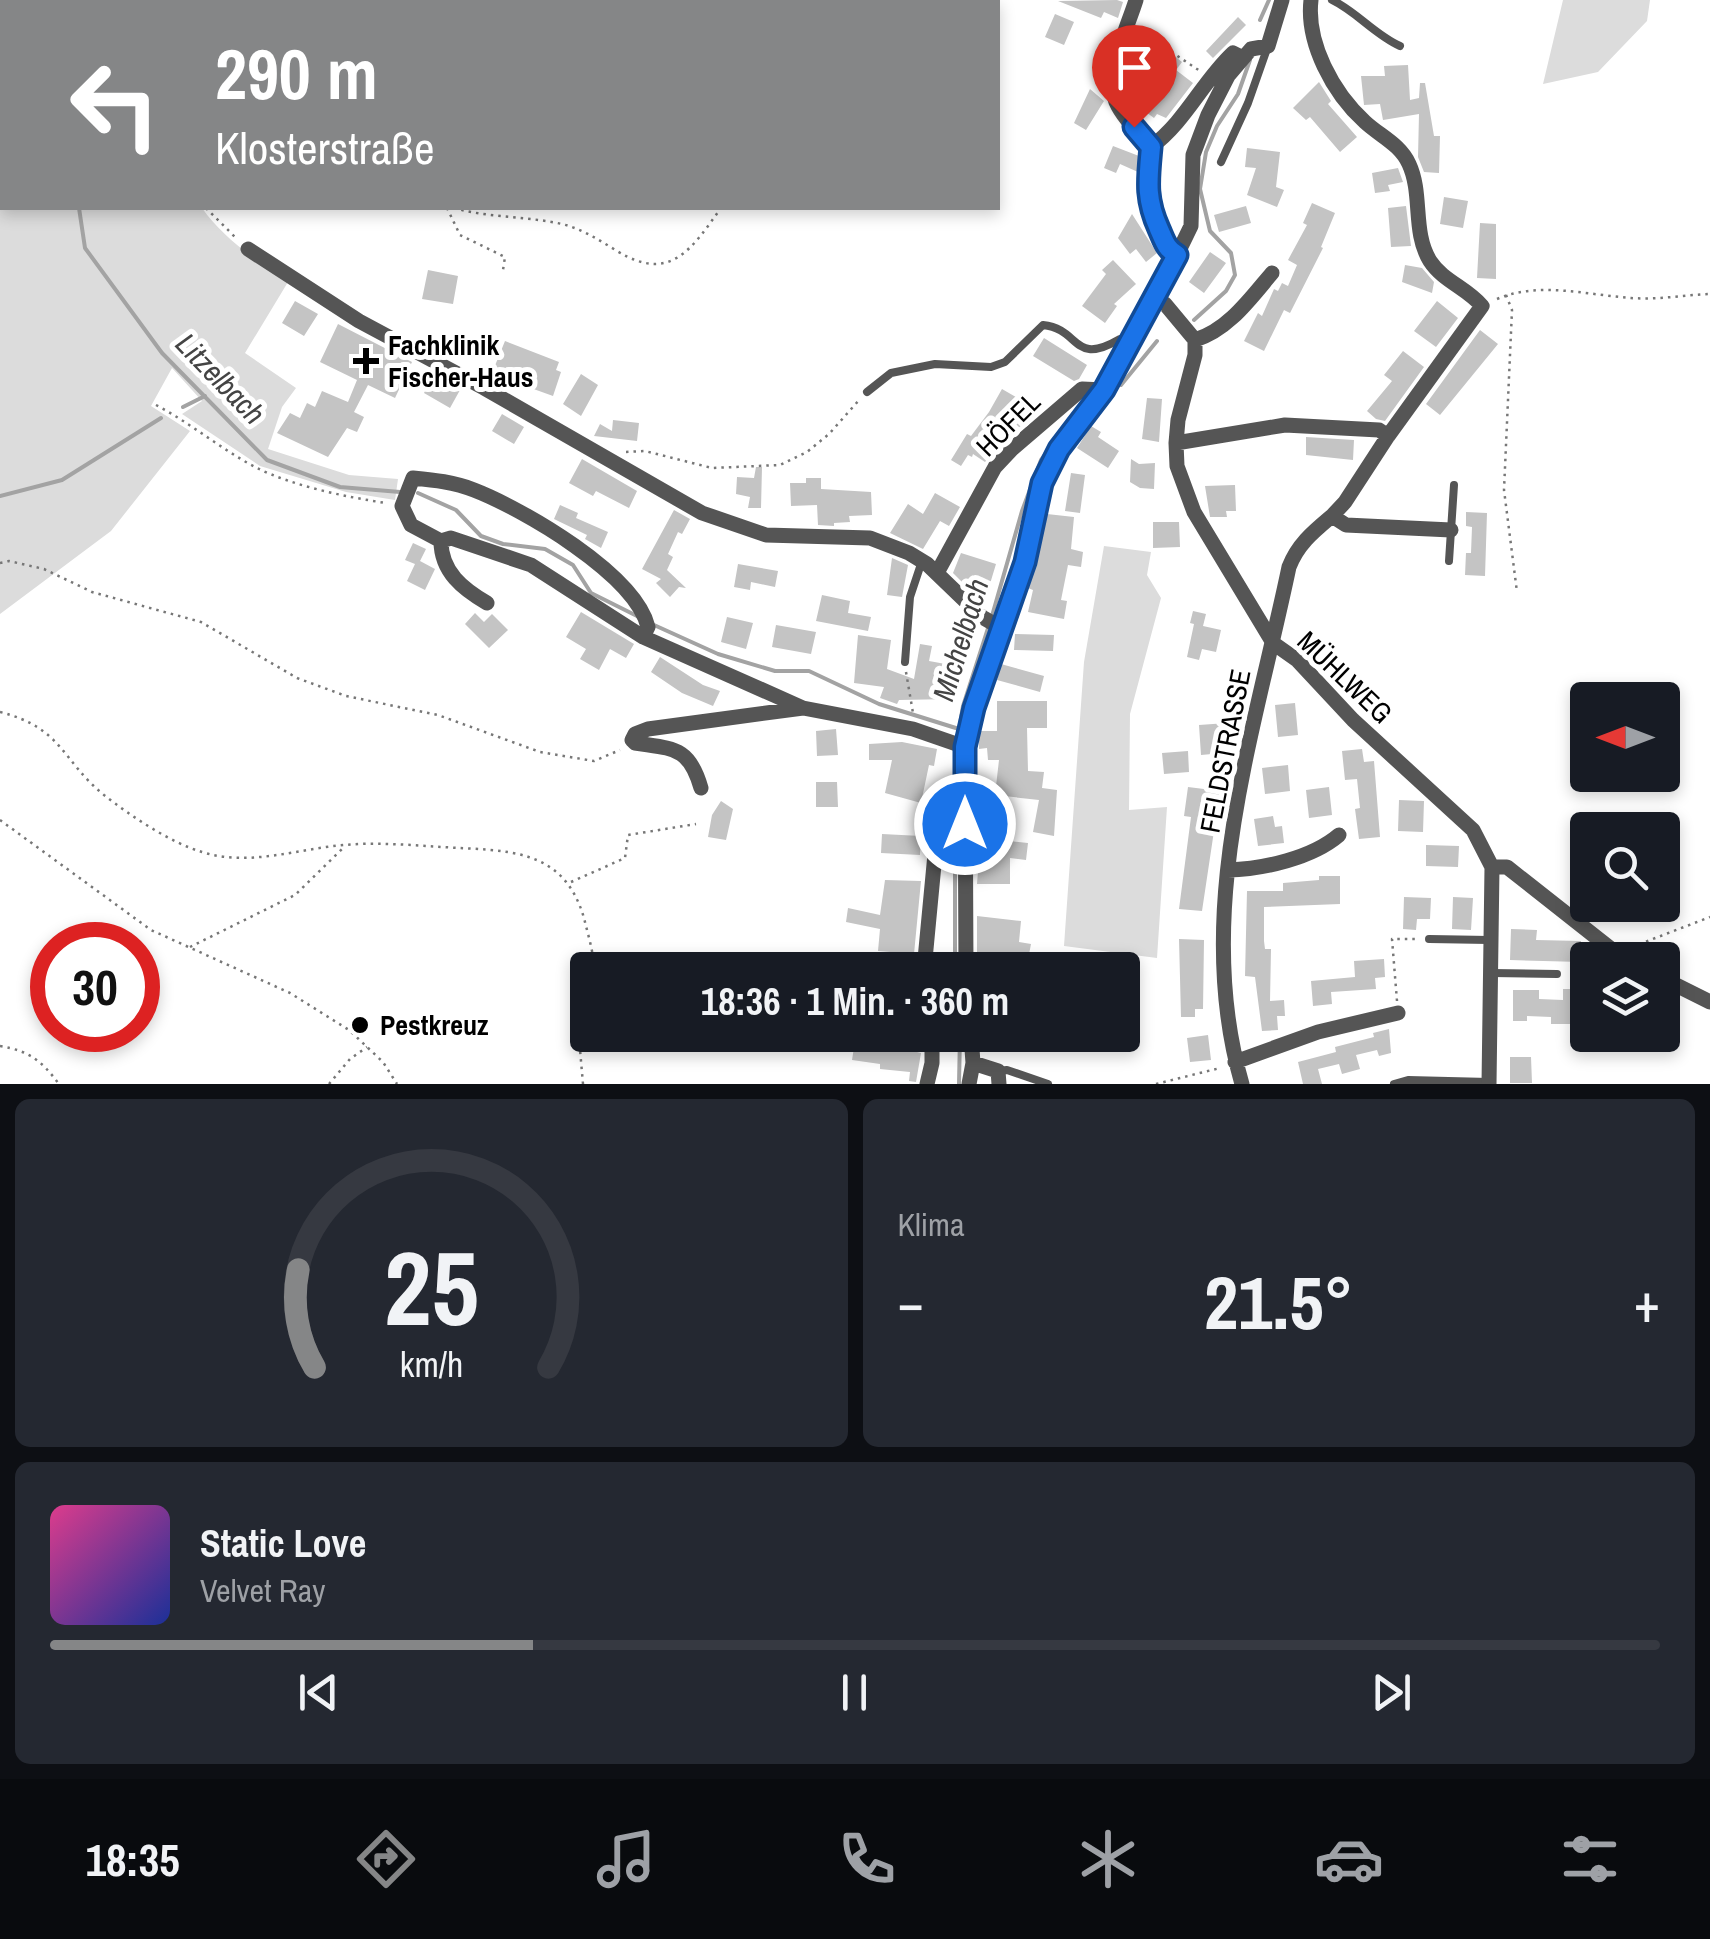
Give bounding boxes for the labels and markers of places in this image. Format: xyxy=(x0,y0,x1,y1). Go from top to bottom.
pin xyxy=(1092,25,1177,128)
place label: Fachklinik Fischer-Haus xyxy=(388,326,533,396)
marker: Fachklinik Fischer-Haus xyxy=(353,348,379,374)
place label: Pestkreuz xyxy=(380,1006,488,1044)
marker: Pestkreuz xyxy=(349,1014,371,1036)

